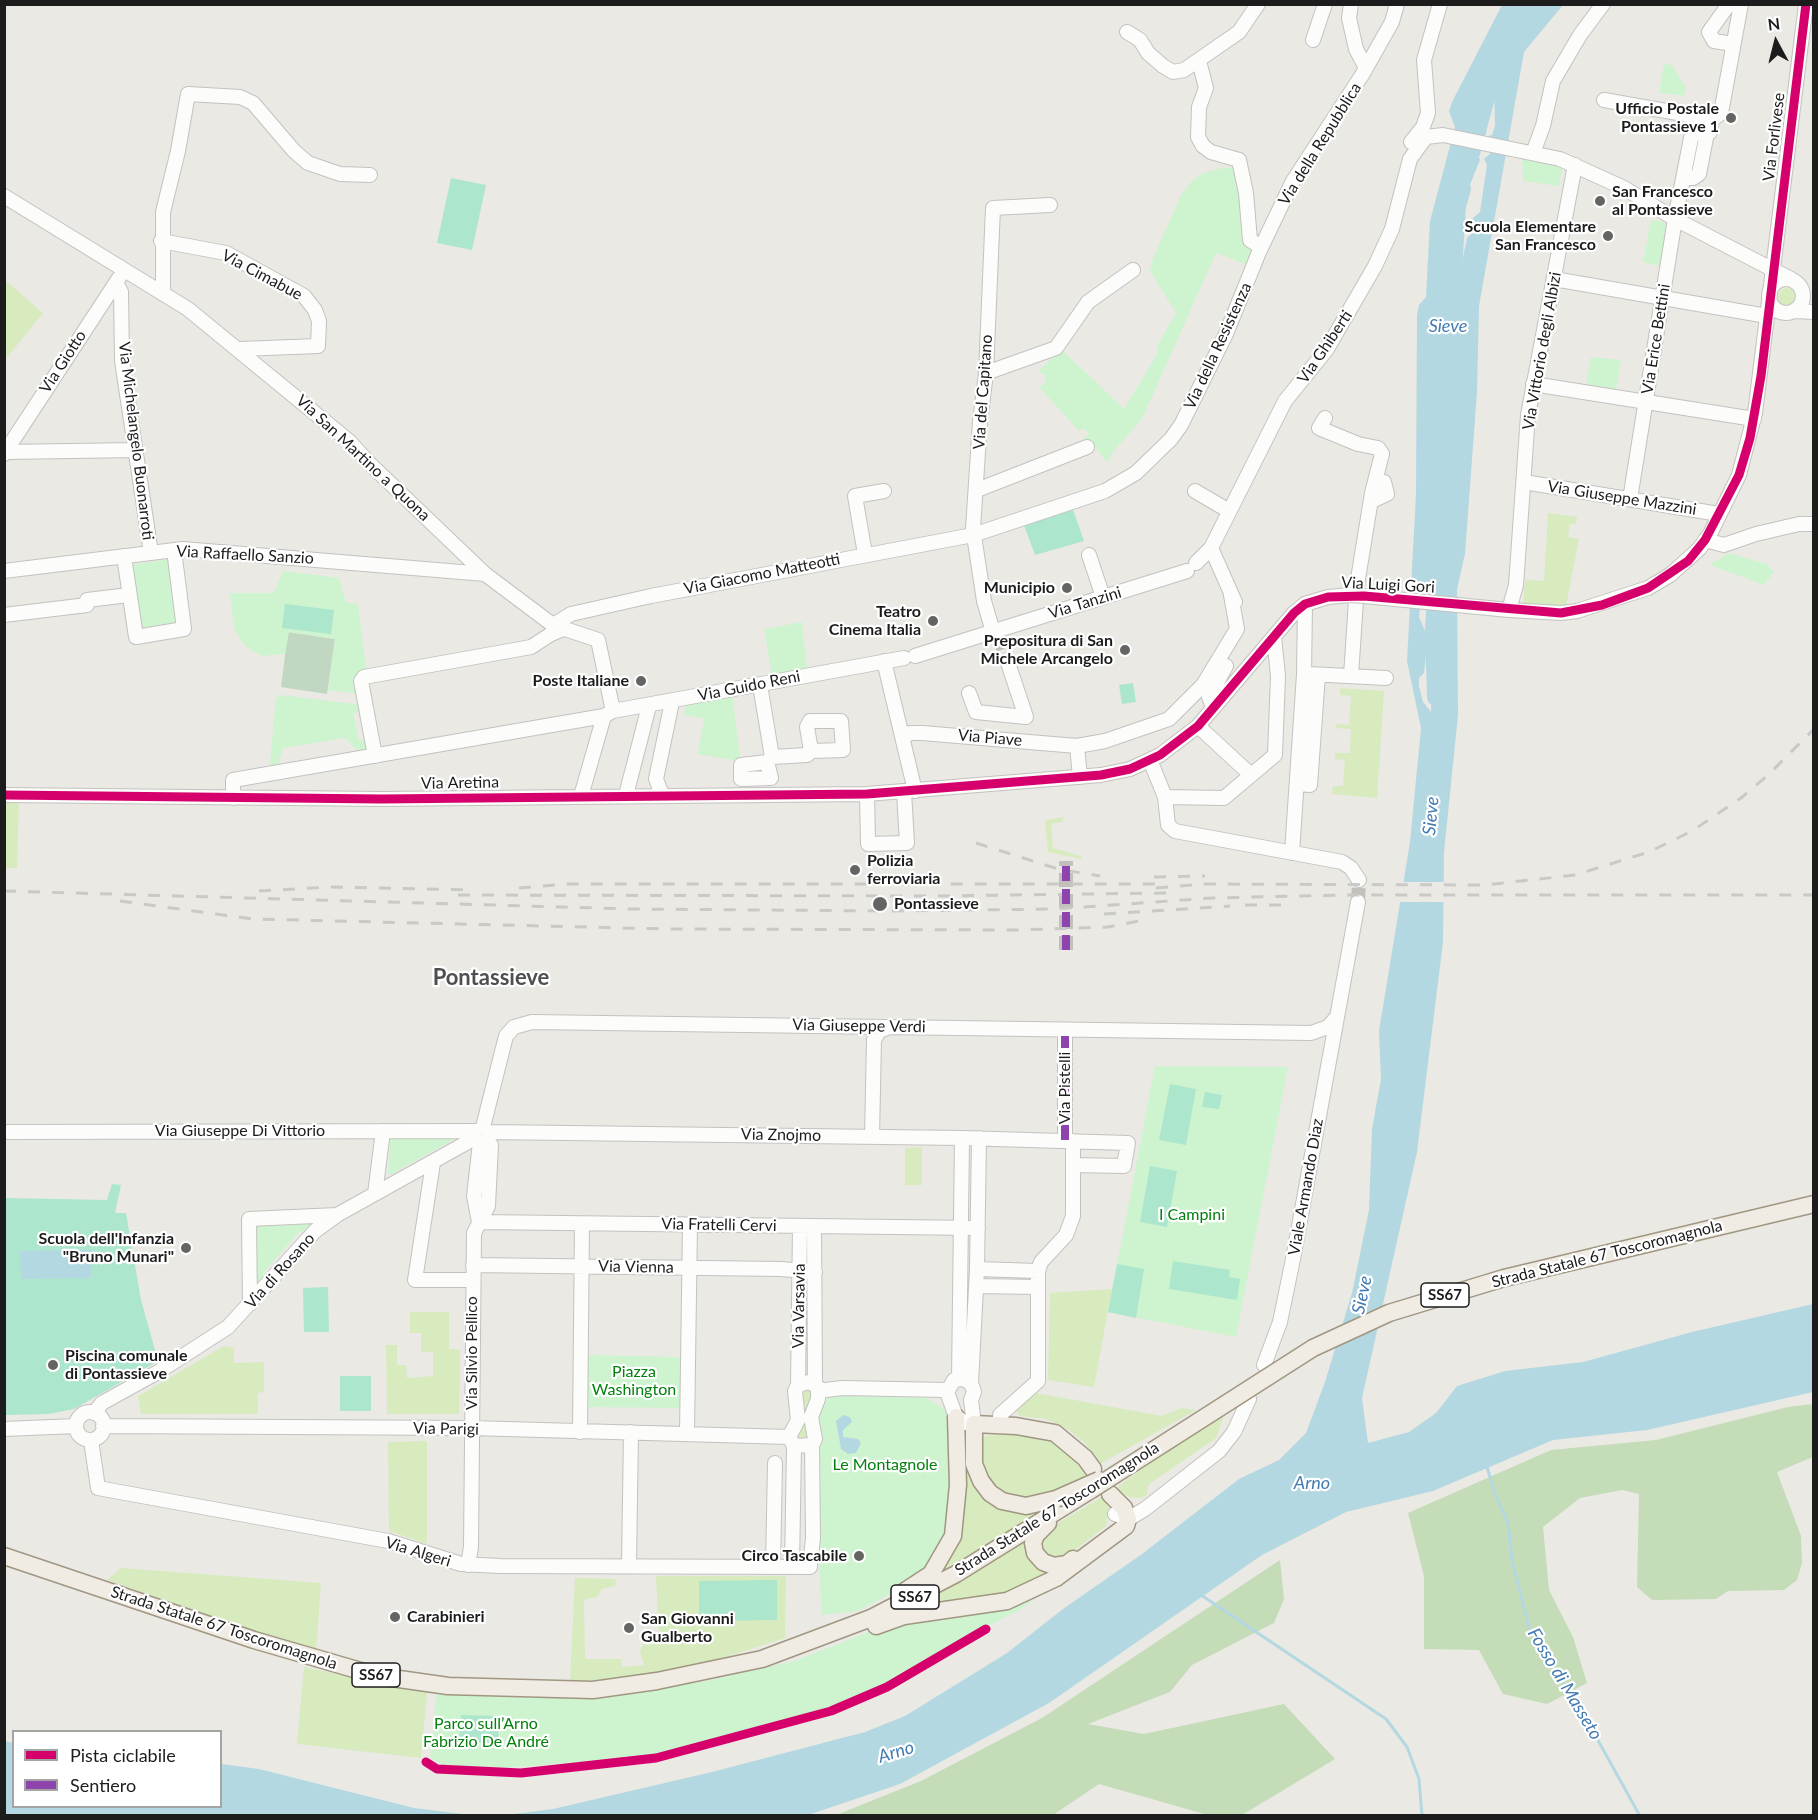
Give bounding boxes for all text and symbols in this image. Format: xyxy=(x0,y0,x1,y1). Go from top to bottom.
north arrow xyxy=(1746,12,1806,72)
text: N xyxy=(1766,13,1781,34)
street label: Via della Repubblica xyxy=(1275,79,1365,209)
street label: Via Forlivese xyxy=(1759,91,1789,183)
place label: Ufficio Postale Pontassieve 1 xyxy=(1615,99,1719,137)
marker: Ufficio Postale Pontassieve 1 xyxy=(1724,111,1738,125)
place label: San Francesco al Pontassieve xyxy=(1612,182,1713,220)
marker: San Francesco al Pontassieve xyxy=(1593,194,1607,208)
place label: Scuola Elementare San Francesco xyxy=(1464,217,1596,255)
marker: Scuola Elementare San Francesco xyxy=(1601,229,1615,243)
street label: Via Cimabue xyxy=(218,246,306,304)
street label: Via Vittorio degli Albizi xyxy=(1519,271,1565,431)
street label: Via della Resistenza xyxy=(1180,280,1256,412)
street label: Via Erice Bettini xyxy=(1638,282,1674,396)
street label: Via Ghiberti xyxy=(1294,307,1356,387)
water label: Sieve xyxy=(1429,315,1467,337)
street label: Via Giotto xyxy=(36,327,90,397)
street label: Via del Capitano xyxy=(969,334,997,450)
street label: Via Michelangelo Buonarroti xyxy=(114,341,158,541)
street label: Via San Martino a Quona xyxy=(292,391,434,525)
street label: Via Giuseppe Mazzini xyxy=(1546,477,1698,519)
street label: Via Raffaello Sanzio xyxy=(176,542,314,568)
street label: Via Giacomo Matteotti xyxy=(682,549,842,599)
street label: Via Luigi Gori xyxy=(1341,573,1435,597)
place label: Municipio xyxy=(984,578,1055,598)
marker: Municipio xyxy=(1060,581,1074,595)
street label: Via Tanzini xyxy=(1046,583,1124,623)
place label: Teatro Cinema Italia xyxy=(829,602,921,640)
marker: Teatro Cinema Italia xyxy=(926,614,940,628)
place label: Prepositura di San Michele Arcangelo xyxy=(981,631,1113,669)
marker: Prepositura di San Michele Arcangelo xyxy=(1118,643,1132,657)
street label: Via Guido Reni xyxy=(696,667,802,705)
place label: Poste Italiane xyxy=(533,671,629,691)
marker: Poste Italiane xyxy=(634,674,648,688)
street label: Via Piave xyxy=(957,726,1023,750)
street label: Via Aretina xyxy=(421,773,499,793)
water label: Sieve xyxy=(1419,796,1443,836)
place label: Polizia ferroviaria xyxy=(867,851,940,889)
marker: Polizia ferroviaria xyxy=(848,863,862,877)
place label: Pontassieve xyxy=(894,894,979,914)
marker: Pontassieve xyxy=(871,895,889,913)
district label: Pontassieve xyxy=(433,965,549,991)
street label: Via Giuseppe Verdi xyxy=(792,1015,926,1037)
street label: Via Pistelli xyxy=(1055,1052,1075,1124)
street label: Viale Armando Diaz xyxy=(1284,1117,1328,1257)
street label: Via Giuseppe Di Vittorio xyxy=(155,1121,325,1141)
street label: Via Znojmo xyxy=(741,1125,821,1145)
park label: I Campini xyxy=(1159,1205,1225,1225)
street label: Via Fratelli Cervi xyxy=(661,1214,777,1236)
street label: Strada Statale 67 Toscoromagnola xyxy=(1490,1216,1724,1292)
place label: Scuola dell'Infanzia "Bruno Munari" xyxy=(38,1229,174,1267)
street label: Via di Rosano xyxy=(241,1229,319,1313)
marker: Scuola dell'Infanzia "Bruno Munari" xyxy=(179,1241,193,1255)
street label: Via Vienna xyxy=(598,1257,674,1277)
street label: Via Varsavia xyxy=(789,1263,809,1349)
water label: Sieve xyxy=(1347,1274,1377,1316)
road number: SS67 xyxy=(1421,1283,1469,1307)
street label: Via Silvio Pellico xyxy=(462,1296,482,1410)
place label: Piscina comunale di Pontassieve xyxy=(65,1346,188,1384)
marker: Piscina comunale di Pontassieve xyxy=(46,1358,60,1372)
park label: Piazza Washington xyxy=(592,1362,676,1400)
street label: Via Parigi xyxy=(413,1419,479,1439)
street label: Strada Statale 67 Toscoromagnola xyxy=(951,1438,1163,1580)
park label: Le Montagnole xyxy=(833,1455,937,1475)
water label: Arno xyxy=(1294,1472,1330,1494)
street label: Via Algeri xyxy=(383,1533,453,1571)
place label: Circo Tascabile xyxy=(741,1546,847,1566)
marker: Circo Tascabile xyxy=(852,1549,866,1563)
street label: Strada Statale 67 Toscoromagnola xyxy=(108,1582,340,1674)
road number: SS67 xyxy=(891,1585,939,1609)
place label: Carabinieri xyxy=(407,1607,484,1627)
place label: San Giovanni Gualberto xyxy=(641,1609,734,1647)
marker: Carabinieri xyxy=(388,1610,402,1624)
marker: San Giovanni Gualberto xyxy=(622,1621,636,1635)
water label: Fosso di Masseto xyxy=(1523,1624,1607,1744)
road number: SS67 xyxy=(352,1663,400,1687)
park label: Parco sull’Arno Fabrizio De André xyxy=(423,1714,549,1752)
legend xyxy=(12,1730,222,1808)
water label: Arno xyxy=(875,1736,917,1768)
text: Pista ciclabile xyxy=(70,1744,176,1766)
text: Sentiero xyxy=(70,1774,136,1796)

